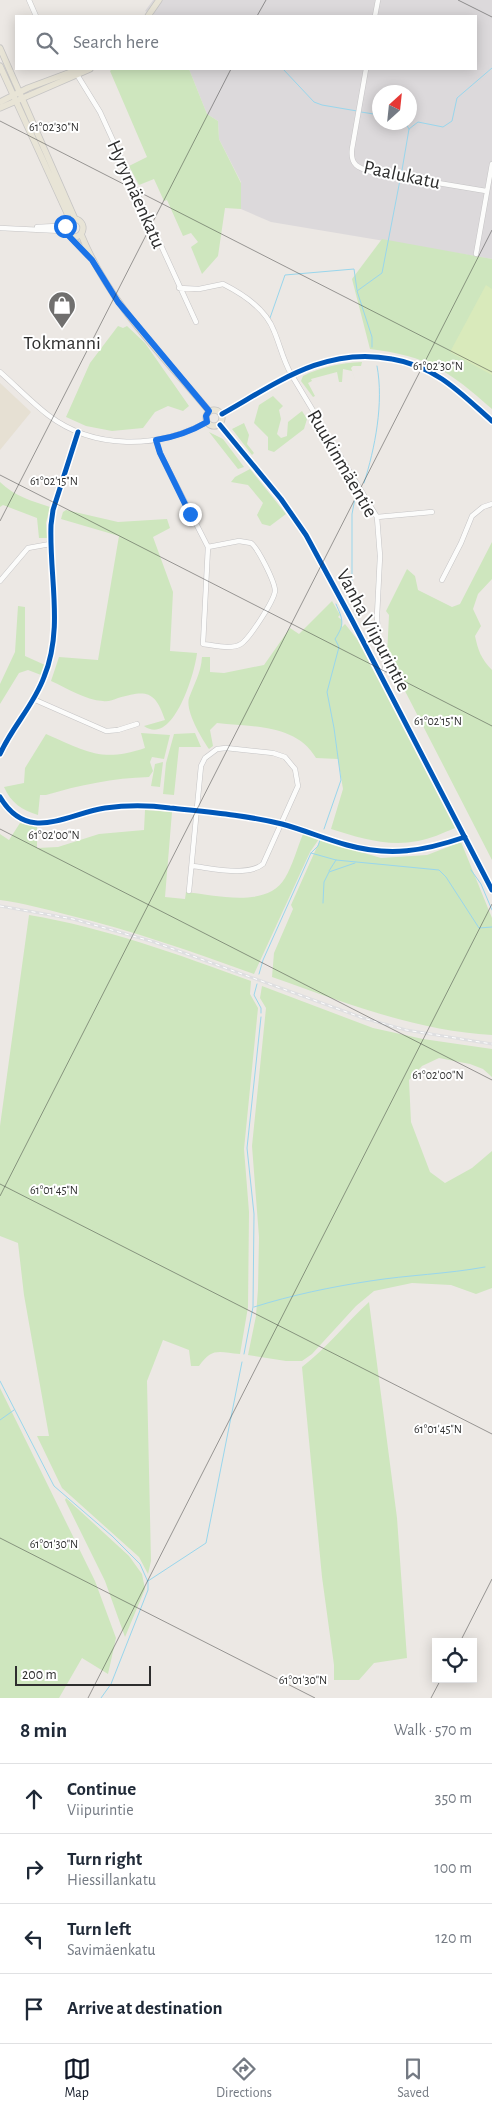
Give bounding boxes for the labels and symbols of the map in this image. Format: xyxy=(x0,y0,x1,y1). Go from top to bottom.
north arrow xyxy=(372,85,417,130)
text: 61°02'30"N xyxy=(29,121,79,133)
street label: Hyrymäenkatu xyxy=(103,137,169,252)
street label: Paalukatu xyxy=(362,157,442,193)
route start xyxy=(54,215,77,238)
shop icon: Tokmanni xyxy=(47,290,77,329)
place label: Tokmanni xyxy=(23,333,101,353)
text: 61°02'30"N xyxy=(413,360,463,372)
street label: Ruukinmäentie xyxy=(303,406,381,521)
text: 61°02'15"N xyxy=(30,475,78,487)
route end xyxy=(179,503,202,526)
street label: Vanha Viipurintie xyxy=(332,566,414,695)
text: 61°02'15"N xyxy=(414,715,462,727)
text: 61°02'00"N xyxy=(28,829,80,841)
text: 61°02'00"N xyxy=(412,1069,464,1081)
text: 61°01'45"N xyxy=(30,1184,78,1196)
text: 61°01'45"N xyxy=(414,1423,462,1435)
text: 61°01'30"N xyxy=(30,1538,78,1550)
scale bar xyxy=(15,1663,151,1686)
text: 61°01'30"N xyxy=(279,1674,327,1686)

